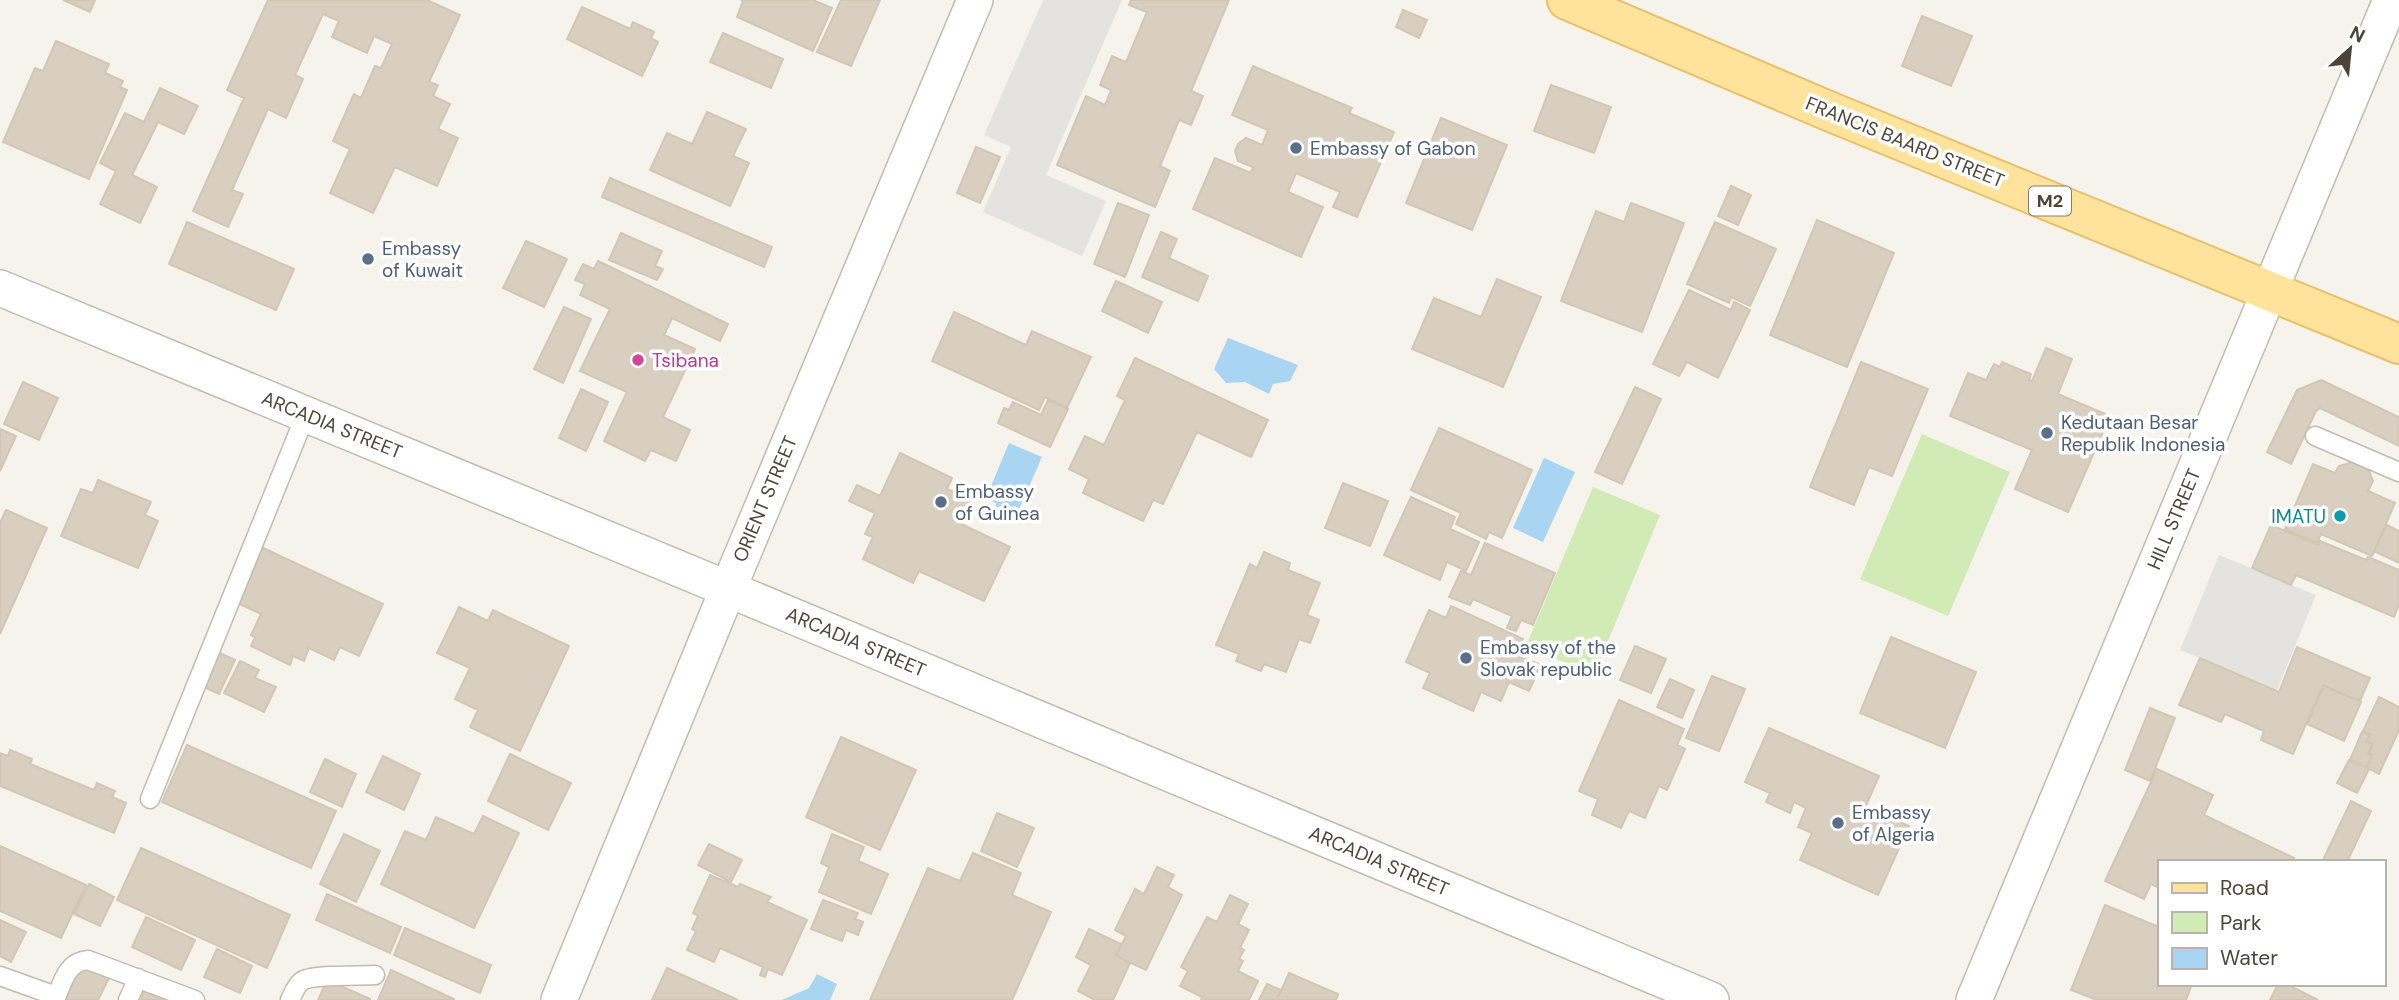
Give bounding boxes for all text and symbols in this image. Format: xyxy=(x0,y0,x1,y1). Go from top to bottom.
north arrow xyxy=(2315,14,2385,84)
text: N xyxy=(2346,20,2369,49)
street label: FRANCIS BAARD STREET xyxy=(1802,91,2008,193)
place label: Embassy of Gabon xyxy=(1310,136,1476,161)
marker: Embassy of Gabon xyxy=(1288,140,1304,156)
road number: M2 xyxy=(2029,186,2071,216)
place label: Embassy of Kuwait xyxy=(382,236,463,283)
marker: Embassy of Kuwait xyxy=(360,251,376,267)
place label: Tsibana xyxy=(652,348,719,373)
marker: Tsibana xyxy=(630,352,646,368)
street label: ARCADIA STREET xyxy=(258,385,406,465)
place label: Kedutaan Besar Republik Indonesia xyxy=(2061,410,2225,457)
marker: Kedutaan Besar Republik Indonesia xyxy=(2039,425,2055,441)
street label: ORIENT STREET xyxy=(727,432,803,566)
street label: HILL STREET xyxy=(2142,464,2207,573)
place label: Embassy of Guinea xyxy=(955,479,1040,526)
marker: Embassy of Guinea xyxy=(933,494,949,510)
place label: IMATU xyxy=(2271,504,2326,529)
marker: IMATU xyxy=(2332,508,2348,524)
street label: ARCADIA STREET xyxy=(782,601,930,683)
place label: Embassy of the Slovak republic xyxy=(1480,635,1616,682)
marker: Embassy of the Slovak republic xyxy=(1458,650,1474,666)
place label: Embassy of Algeria xyxy=(1852,800,1935,847)
marker: Embassy of Algeria xyxy=(1830,815,1846,831)
street label: ARCADIA STREET xyxy=(1305,820,1453,902)
legend xyxy=(2158,860,2385,986)
text: Road xyxy=(2220,874,2269,902)
text: Park xyxy=(2220,909,2262,937)
text: Water xyxy=(2220,944,2278,972)

